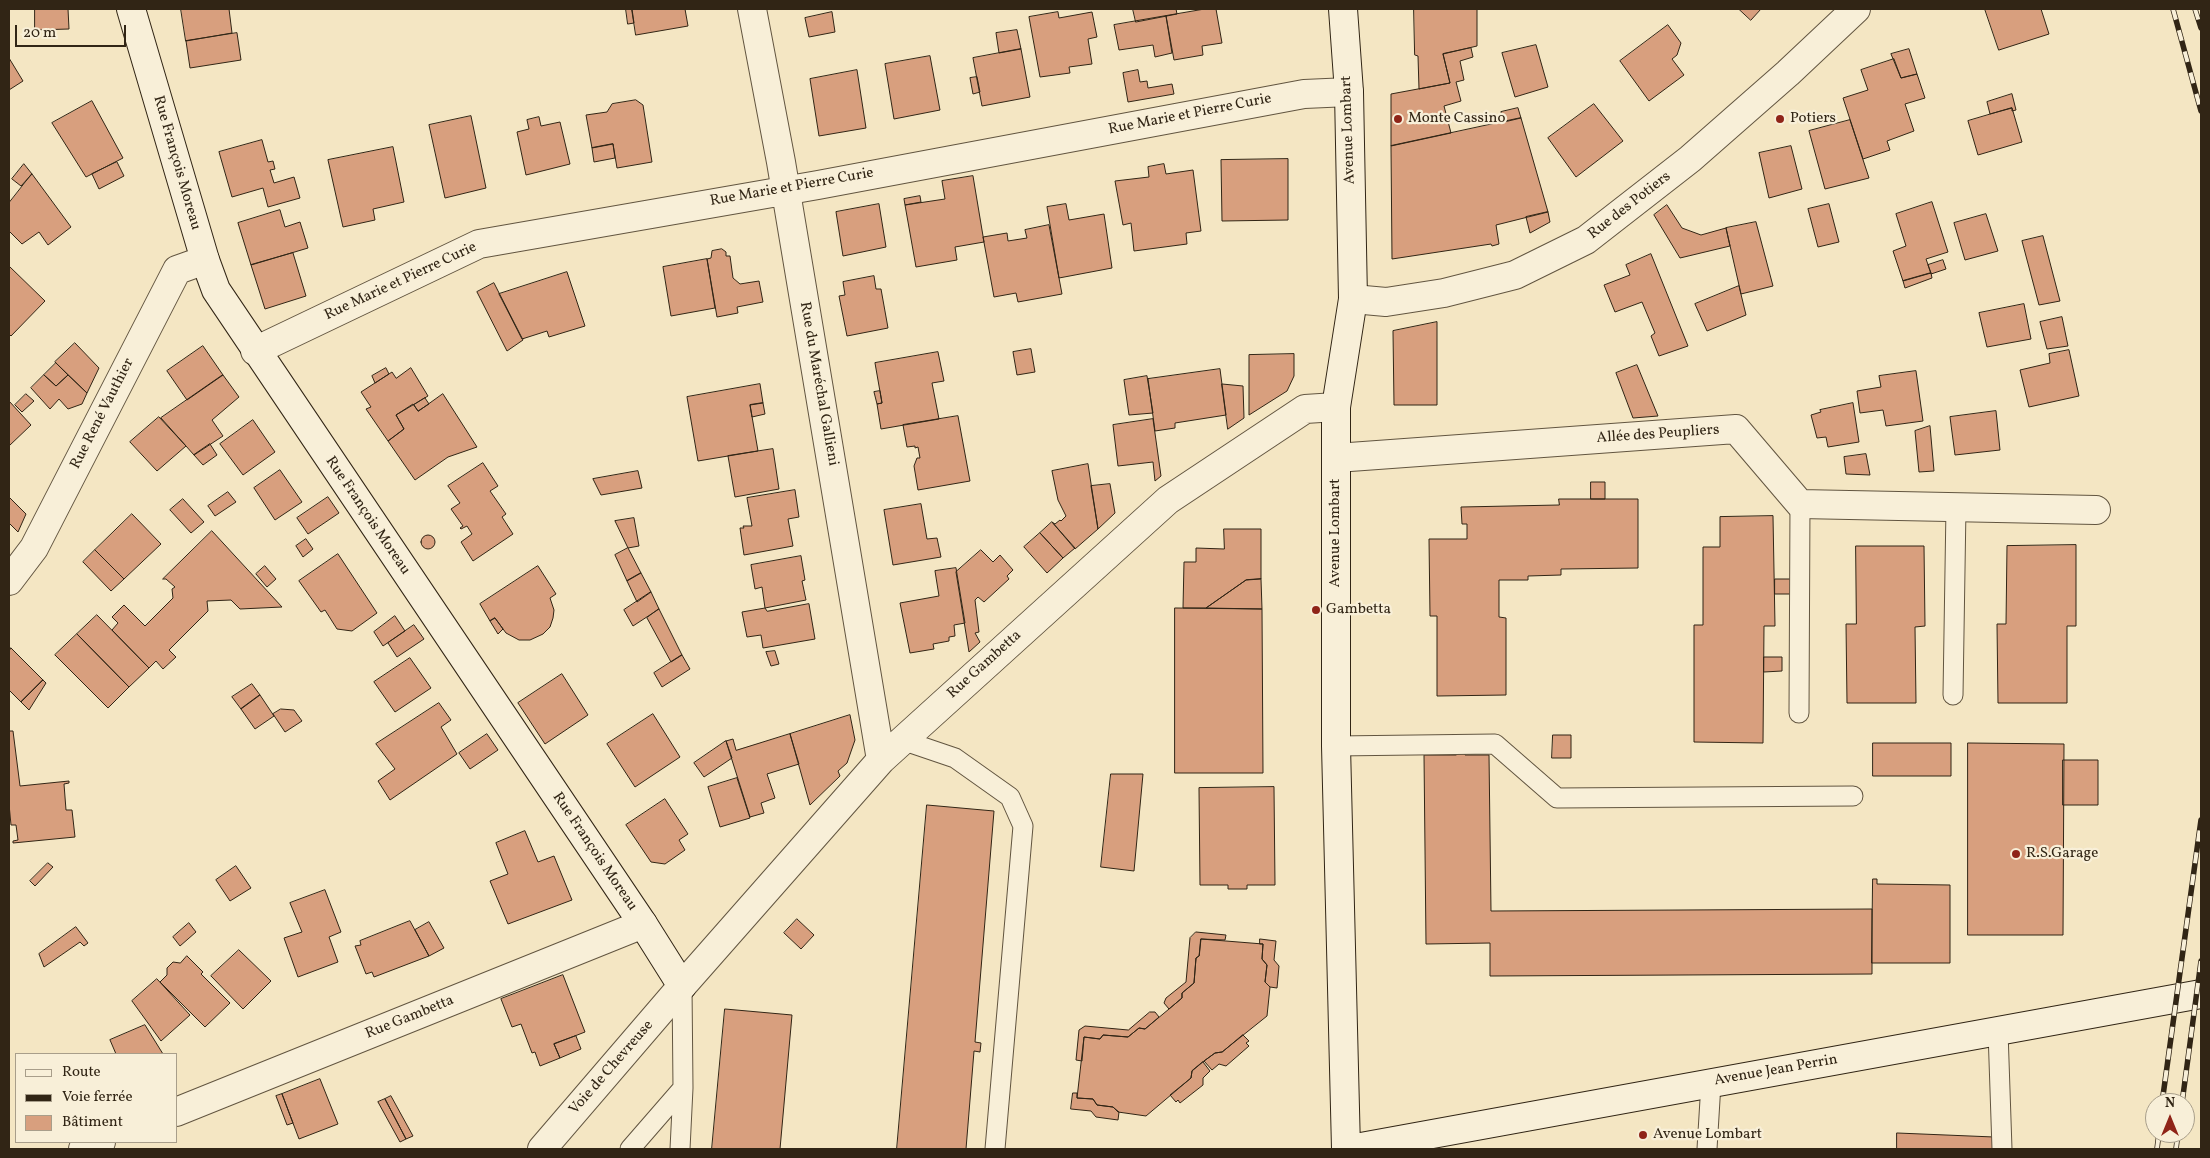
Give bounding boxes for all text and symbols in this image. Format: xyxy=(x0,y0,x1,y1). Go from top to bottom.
scale bar xyxy=(18,15,129,47)
text: 20 m xyxy=(23,23,56,44)
street label: Avenue Lombart xyxy=(1338,75,1360,185)
street label: Rue Marie et Pierre Curie xyxy=(1107,90,1273,140)
street label: Rue François Moreau xyxy=(148,94,204,232)
place label: Monte Cassino xyxy=(1408,110,1505,128)
place label: Potiers xyxy=(1790,110,1836,128)
marker: Monte Cassino xyxy=(1392,113,1404,125)
marker: Potiers xyxy=(1774,113,1786,125)
street label: Rue Marie et Pierre Curie xyxy=(709,165,875,211)
street label: Rue des Potiers xyxy=(1585,168,1675,244)
street label: Rue Marie et Pierre Curie xyxy=(322,239,480,325)
street label: Rue du Maréchal Gallieni xyxy=(795,301,841,467)
street label: Rue René Vauthier xyxy=(67,356,139,472)
street label: Allée des Peupliers xyxy=(1596,422,1720,448)
street label: Rue François Moreau xyxy=(321,453,413,579)
street label: Avenue Lombart xyxy=(1327,479,1345,587)
place label: Gambetta xyxy=(1326,601,1391,619)
marker: Gambetta xyxy=(1310,604,1322,616)
street label: Rue Gambetta xyxy=(944,627,1026,703)
street label: Rue François Moreau xyxy=(548,789,640,915)
place label: R.S.Garage xyxy=(2026,845,2098,863)
marker: R.S.Garage xyxy=(2010,848,2022,860)
street label: Rue Gambetta xyxy=(363,992,457,1044)
street label: Voie de Chevreuse xyxy=(566,1017,658,1119)
street label: Avenue Jean Perrin xyxy=(1713,1051,1839,1091)
legend xyxy=(15,1053,178,1143)
text: Route xyxy=(62,1062,101,1083)
text: Voie ferrée xyxy=(62,1087,133,1108)
north arrow xyxy=(2145,1093,2195,1143)
text: N xyxy=(2165,1094,2175,1113)
text: Bâtiment xyxy=(62,1112,123,1133)
place label: Avenue Lombart xyxy=(1653,1126,1762,1144)
marker: Avenue Lombart xyxy=(1637,1129,1649,1141)

